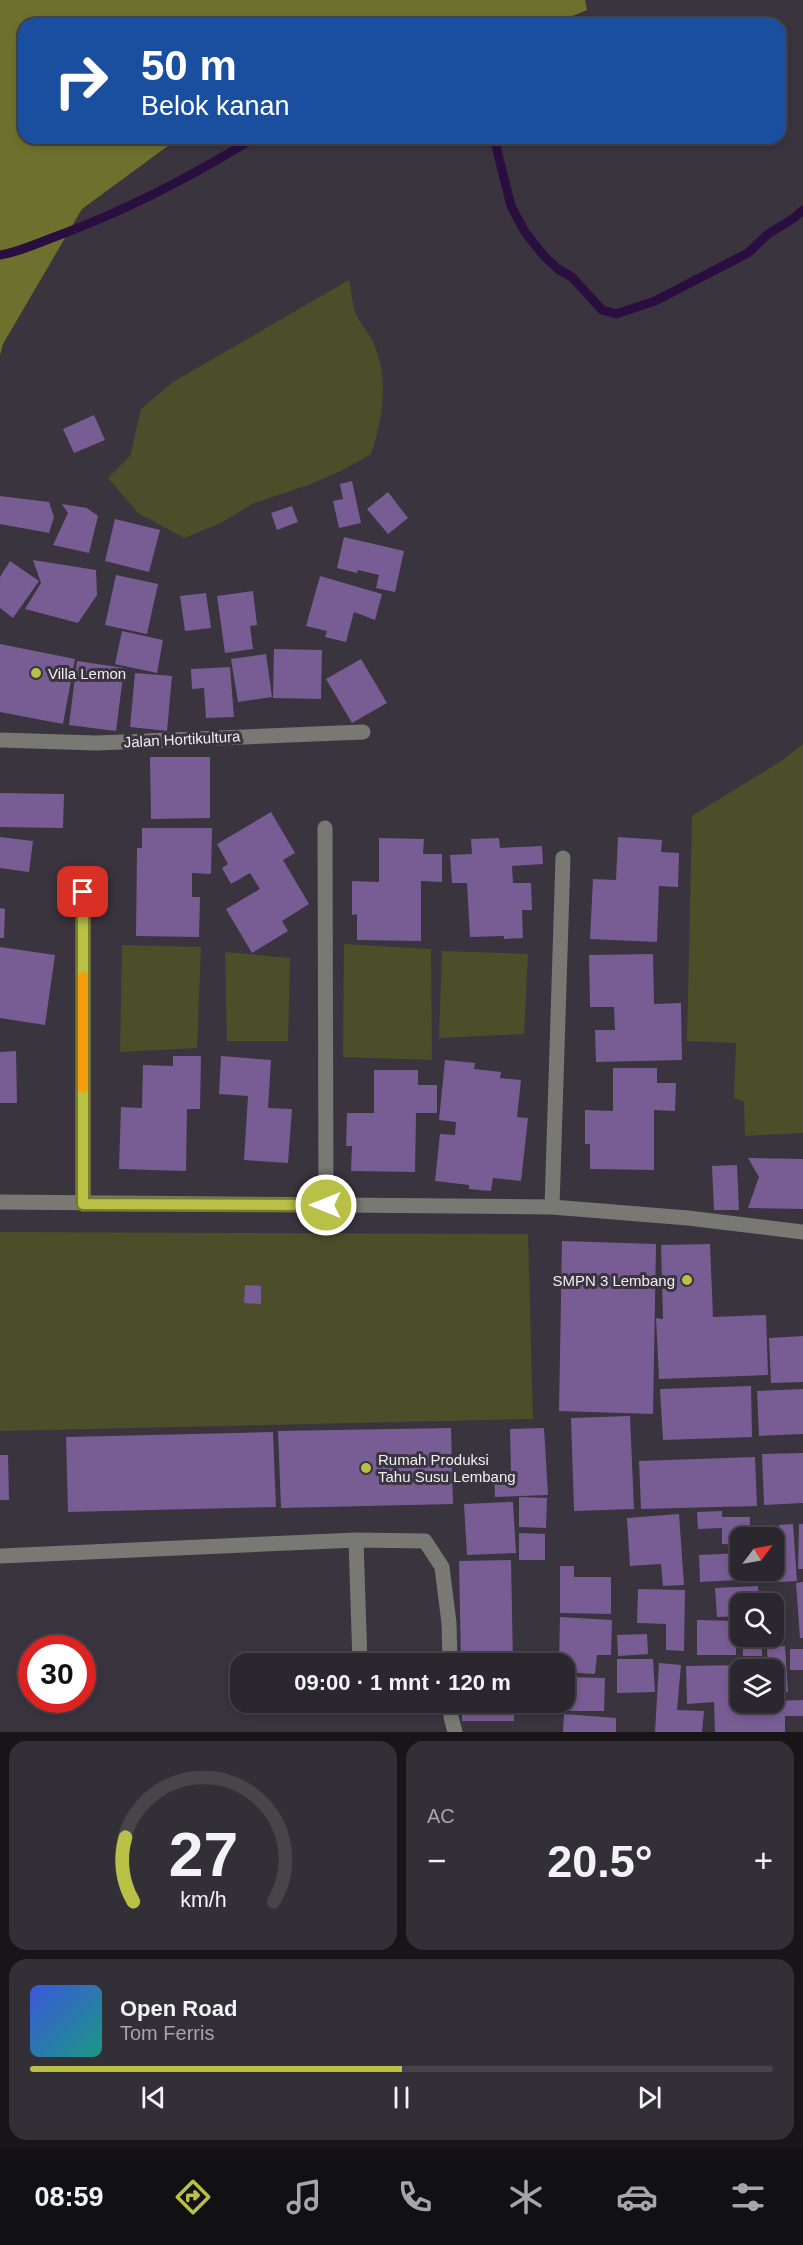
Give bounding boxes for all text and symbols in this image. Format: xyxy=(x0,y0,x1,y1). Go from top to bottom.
icon: right xyxy=(42,42,120,120)
text: 50 m xyxy=(141,42,237,89)
text: Belok kanan xyxy=(141,91,290,121)
place label: Villa Lemon xyxy=(48,665,126,682)
marker: Villa Lemon xyxy=(29,666,43,680)
street label: Jalan Hortikultura xyxy=(123,727,241,751)
pin xyxy=(57,866,108,917)
icon: arrive xyxy=(66,875,99,908)
position arrow xyxy=(294,1173,358,1237)
place label: SMPN 3 Lembang xyxy=(552,1272,675,1289)
marker: SMPN 3 Lembang xyxy=(680,1273,694,1287)
place label: Rumah Produksi Tahu Susu Lembang xyxy=(378,1451,516,1485)
marker: Rumah Produksi Tahu Susu Lembang xyxy=(359,1461,373,1475)
north arrow xyxy=(730,1527,784,1581)
map controls xyxy=(730,1527,784,1713)
button: search xyxy=(730,1593,784,1647)
speed limit sign: 30 xyxy=(18,1635,96,1713)
button: layers xyxy=(730,1659,784,1713)
text: 09:00 · 1 mnt · 120 m xyxy=(294,1670,511,1695)
text: AC xyxy=(427,1805,455,1827)
text: 27 xyxy=(168,1820,238,1889)
text: 20.5° xyxy=(547,1836,653,1887)
text: − xyxy=(427,1842,446,1879)
text: + xyxy=(754,1842,773,1879)
text: km/h xyxy=(180,1889,226,1913)
text: Open Road xyxy=(120,1996,237,2021)
text: Tom Ferris xyxy=(120,2022,214,2044)
icon: previous xyxy=(137,2081,170,2114)
icon: pause xyxy=(385,2081,418,2114)
icon: next xyxy=(633,2081,666,2114)
icon: directions xyxy=(172,2176,214,2218)
icon: music xyxy=(283,2176,325,2218)
icon: phone xyxy=(394,2176,436,2218)
icon: climate xyxy=(505,2176,547,2218)
icon: car xyxy=(616,2176,658,2218)
icon: filters xyxy=(727,2176,769,2218)
text: 08:59 xyxy=(34,2182,103,2212)

